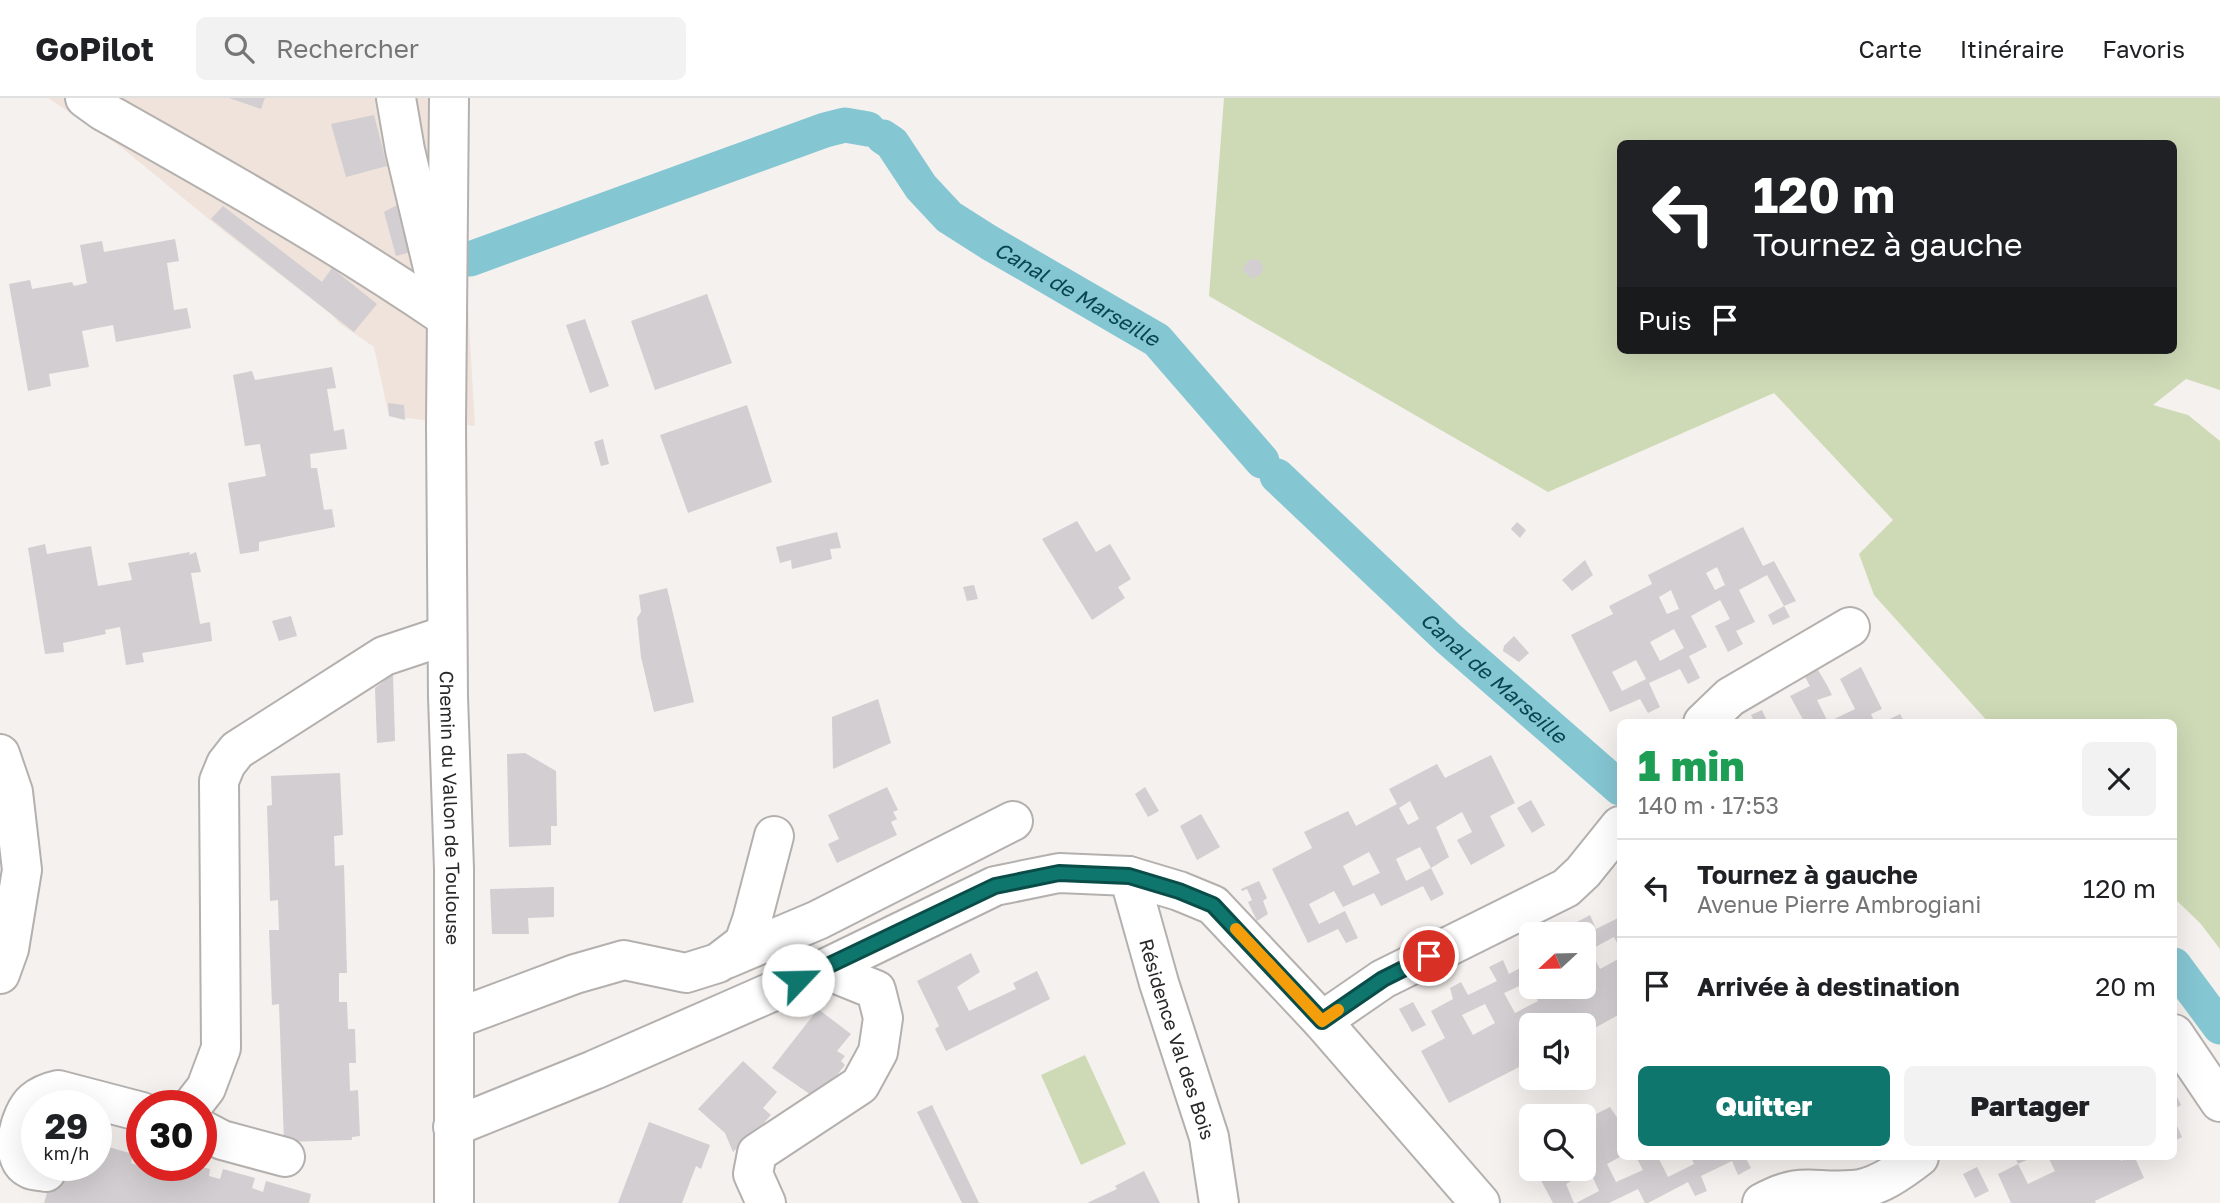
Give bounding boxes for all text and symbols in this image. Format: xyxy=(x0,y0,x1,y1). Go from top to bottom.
search box xyxy=(196,17,686,80)
text: GoPilot xyxy=(35,29,154,68)
icon: search xyxy=(220,29,258,67)
text: Rechercher xyxy=(276,33,419,64)
text: Carte xyxy=(1859,34,1922,63)
text: Itinéraire xyxy=(1960,34,2064,63)
text: Favoris xyxy=(2102,34,2185,63)
text: 120 m xyxy=(1753,165,1895,224)
icon: left xyxy=(1638,168,1729,259)
text: Tournez à gauche xyxy=(1753,225,2022,263)
water label: Canal de Marseille xyxy=(990,236,1166,353)
icon: arrive xyxy=(1706,301,1744,339)
text: Puis xyxy=(1638,305,1692,336)
water label: Canal de Marseille xyxy=(1415,606,1573,750)
street label: Chemin du Vallon de Toulouse xyxy=(436,671,466,945)
text: 1 min xyxy=(1638,740,1745,790)
button: close xyxy=(2082,742,2156,816)
text: 140 m · 17:53 xyxy=(1638,791,1779,819)
text: Tournez à gauche xyxy=(1697,859,1918,890)
icon: left xyxy=(1638,869,1676,907)
text: 120 m xyxy=(2083,873,2156,904)
text: Avenue Pierre Ambrogiani xyxy=(1697,890,1981,918)
north arrow xyxy=(1519,922,1596,999)
map controls xyxy=(1519,922,1596,1181)
pin xyxy=(1399,926,1459,986)
street label: Résidence Val des Bois xyxy=(1136,936,1220,1142)
icon: arrive xyxy=(1410,937,1448,975)
position arrow xyxy=(761,943,835,1017)
icon: arrive xyxy=(1638,967,1676,1005)
text: Arrivée à destination xyxy=(1697,971,1960,1002)
text: 20 m xyxy=(2095,971,2156,1002)
button: sound xyxy=(1519,1013,1596,1090)
button: Quitter xyxy=(1638,1066,1890,1146)
button: Partager xyxy=(1904,1066,2156,1146)
speed limit sign: 30 xyxy=(126,1090,217,1181)
button: search xyxy=(1519,1104,1596,1181)
text: 29 xyxy=(45,1105,88,1147)
text: km/h xyxy=(44,1142,89,1164)

